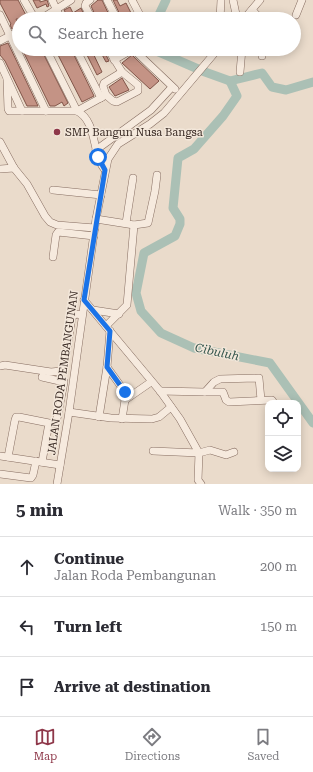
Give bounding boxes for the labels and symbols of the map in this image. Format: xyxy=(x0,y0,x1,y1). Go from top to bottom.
place label: SMP Bangun Nusa Bangsa xyxy=(65,126,203,139)
marker: SMP Bangun Nusa Bangsa xyxy=(52,127,62,137)
route start xyxy=(89,148,107,166)
street label: JALAN RODA PEMBANGUNAN xyxy=(45,290,81,456)
water label: Cibuluh xyxy=(194,341,240,363)
route end xyxy=(116,383,134,401)

